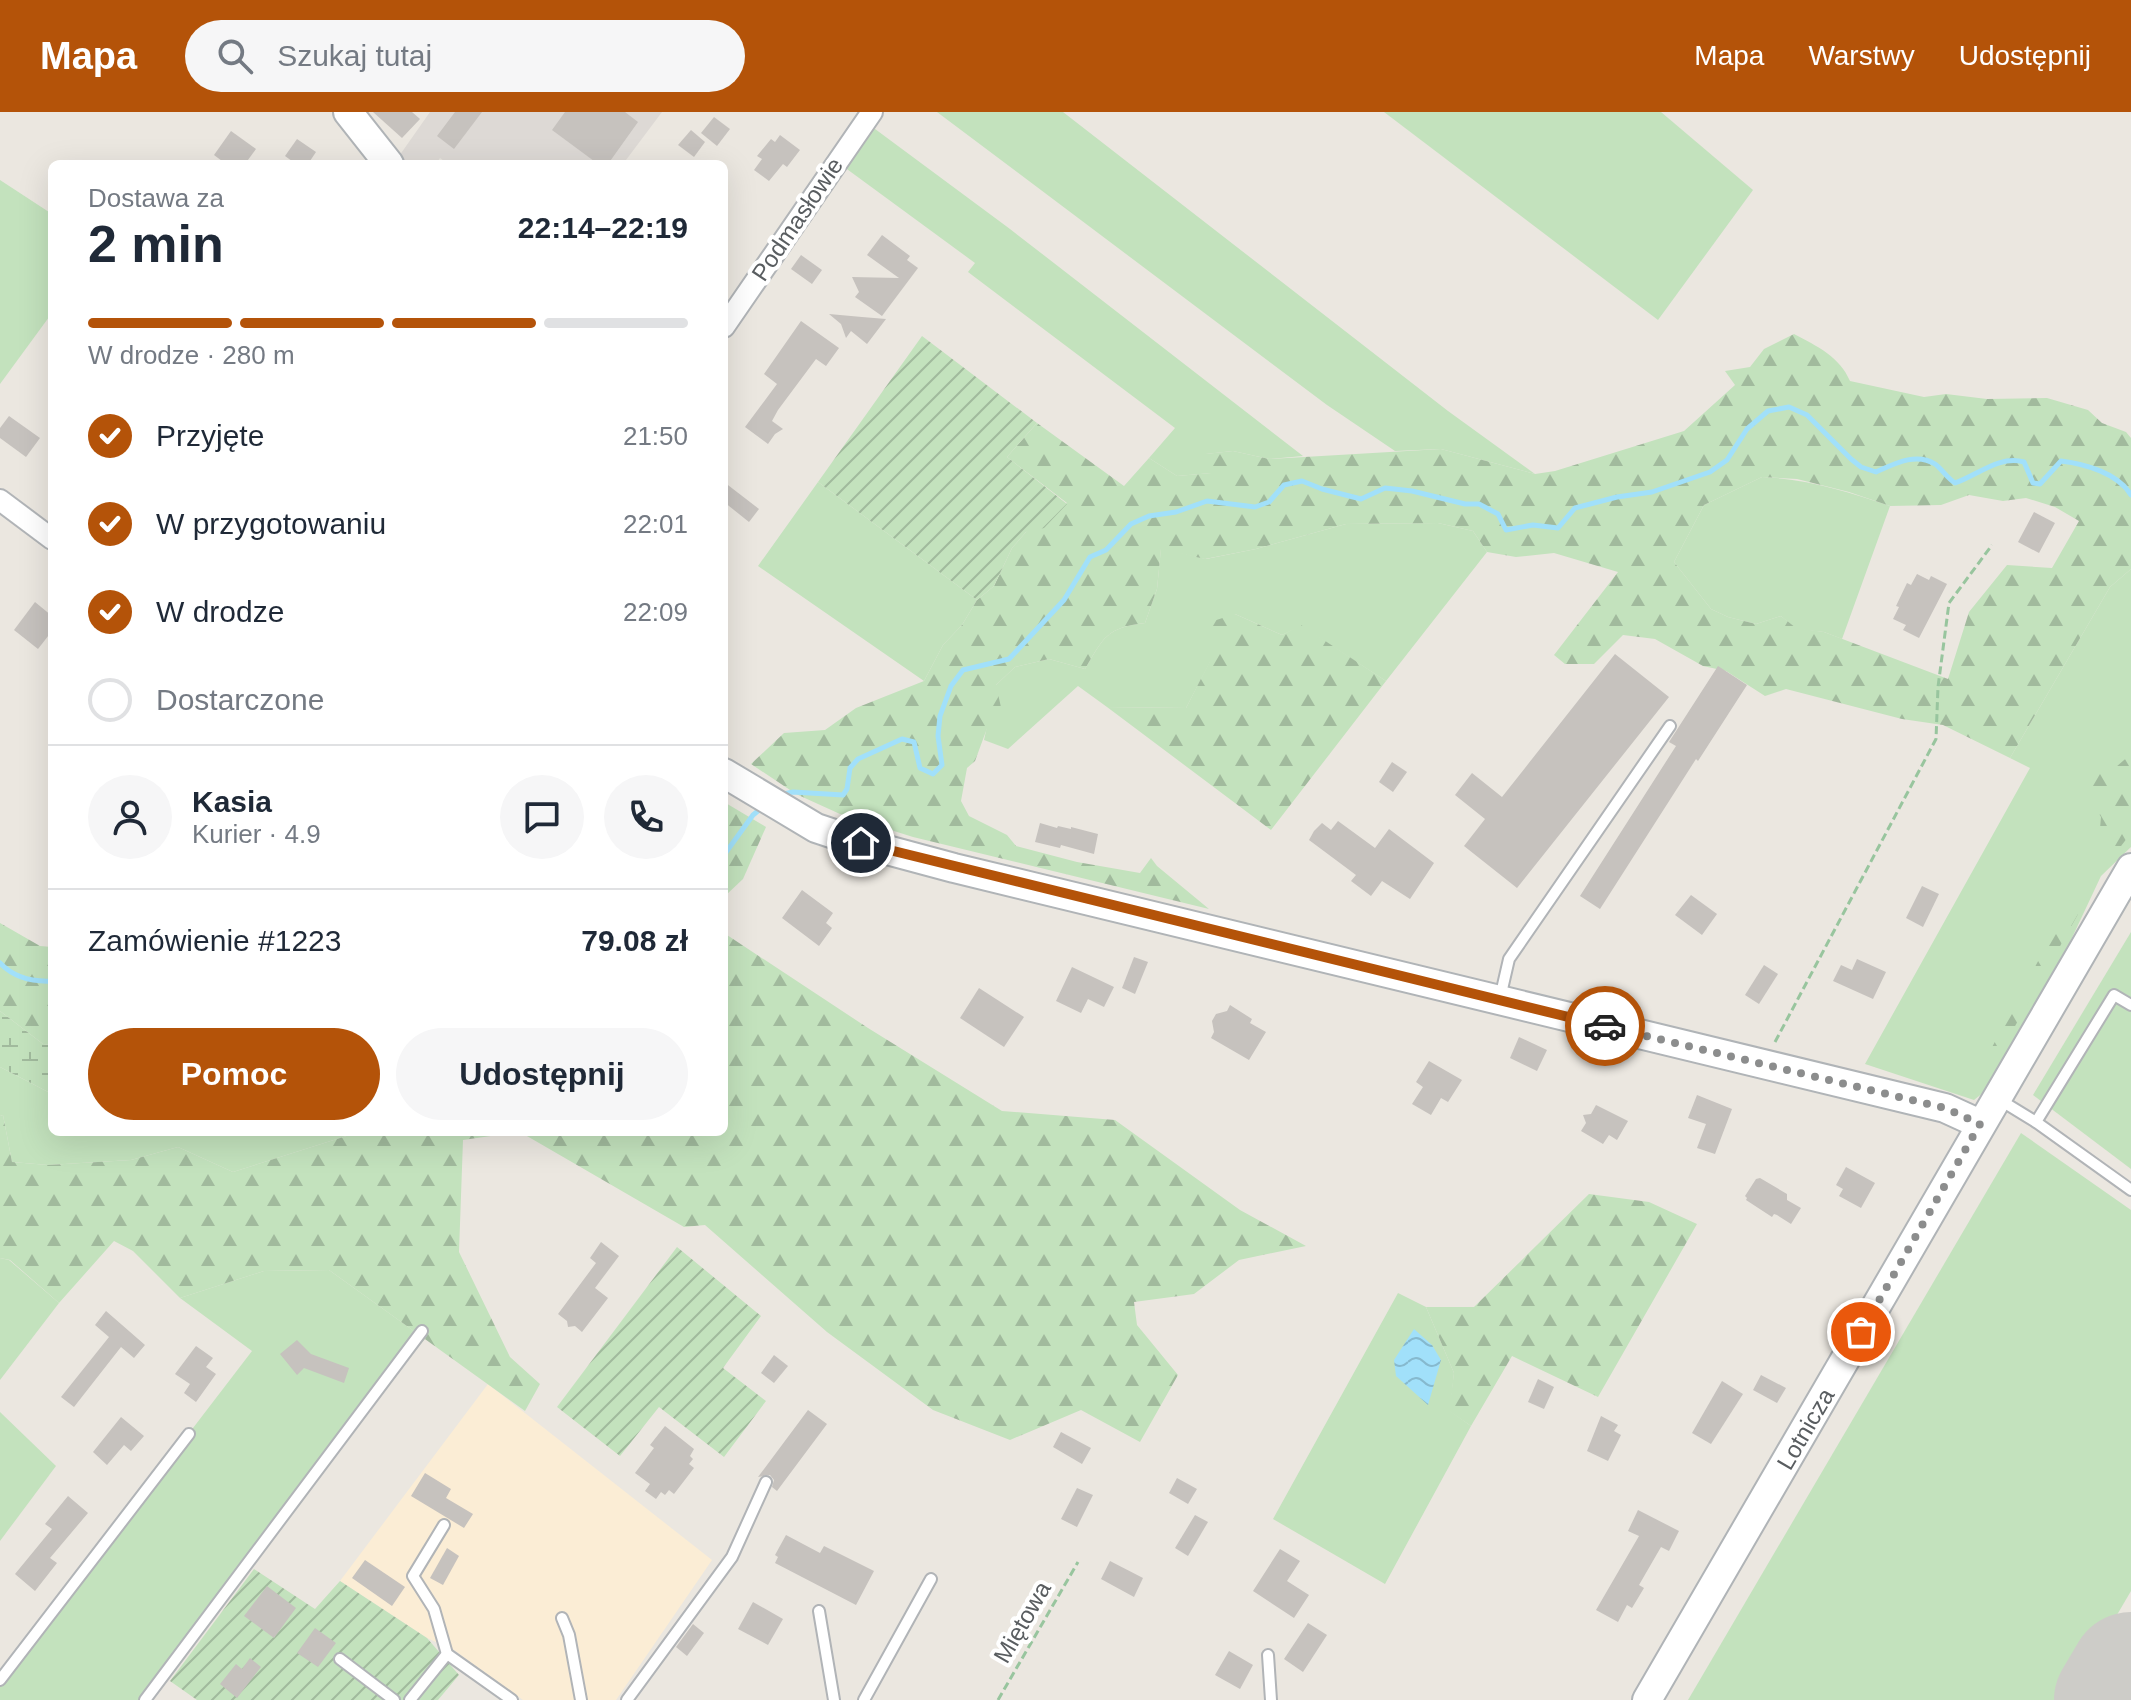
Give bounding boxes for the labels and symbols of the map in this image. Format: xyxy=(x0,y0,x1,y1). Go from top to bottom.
street label: Podmasłowie xyxy=(746,152,848,286)
pin xyxy=(827,809,895,877)
courier xyxy=(1565,986,1645,1066)
pin xyxy=(1827,1298,1895,1366)
street label: Lotnicza xyxy=(1771,1383,1839,1474)
street label: Miętowa xyxy=(988,1576,1056,1667)

